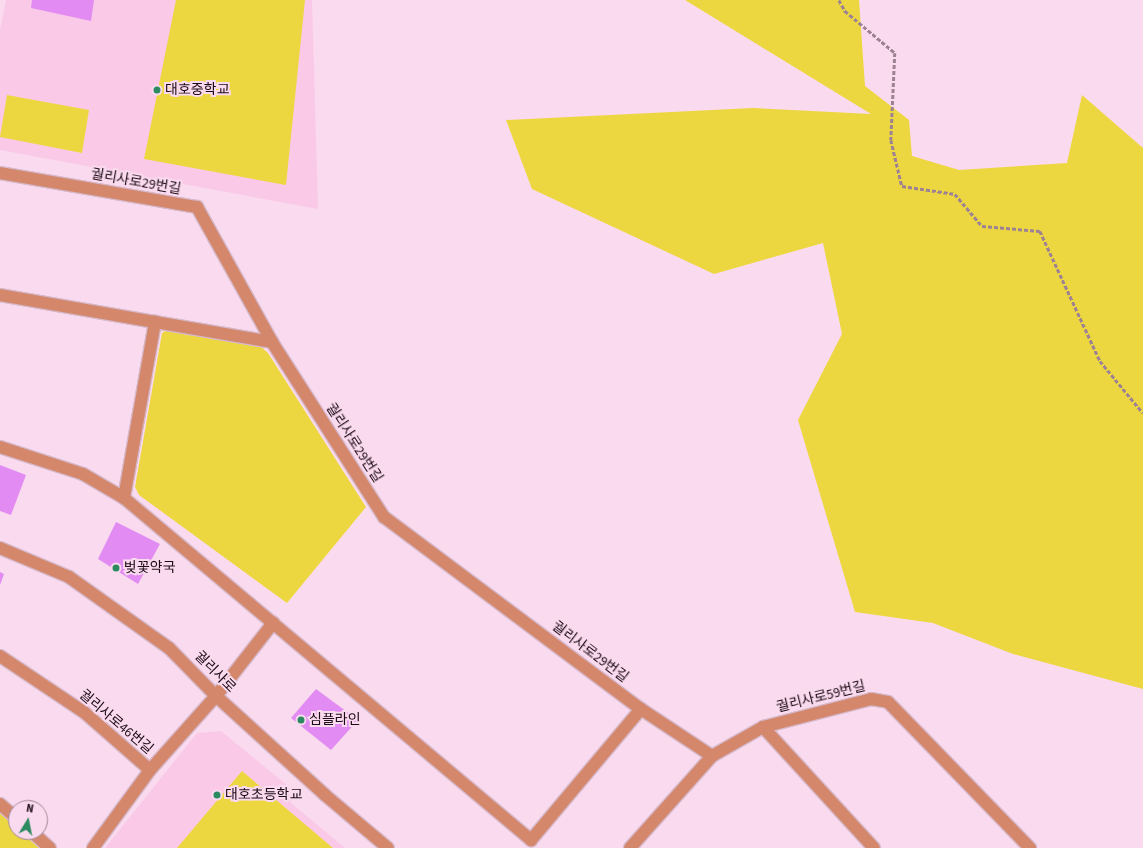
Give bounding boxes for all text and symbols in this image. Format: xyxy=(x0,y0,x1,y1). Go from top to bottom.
place label: 대호중학교 xyxy=(165,82,229,98)
marker: 대호중학교 xyxy=(152,85,162,95)
street label: 궐리사로29번길 xyxy=(90,166,182,198)
street label: 궐리사로29번길 xyxy=(322,400,386,486)
place label: 벚꽃약국 xyxy=(124,560,176,576)
marker: 벚꽃약국 xyxy=(111,563,121,573)
street label: 궐리사로29번길 xyxy=(549,618,631,686)
street label: 궐리사로 xyxy=(191,648,239,696)
street label: 궐리사로59번길 xyxy=(775,678,867,716)
street label: 궐리사로46번길 xyxy=(76,686,156,758)
place label: 심플라인 xyxy=(309,712,361,728)
marker: 심플라인 xyxy=(296,715,306,725)
place label: 대호초등학교 xyxy=(225,787,302,803)
marker: 대호초등학교 xyxy=(212,790,222,800)
north arrow xyxy=(8,800,48,840)
text: N xyxy=(25,801,35,817)

